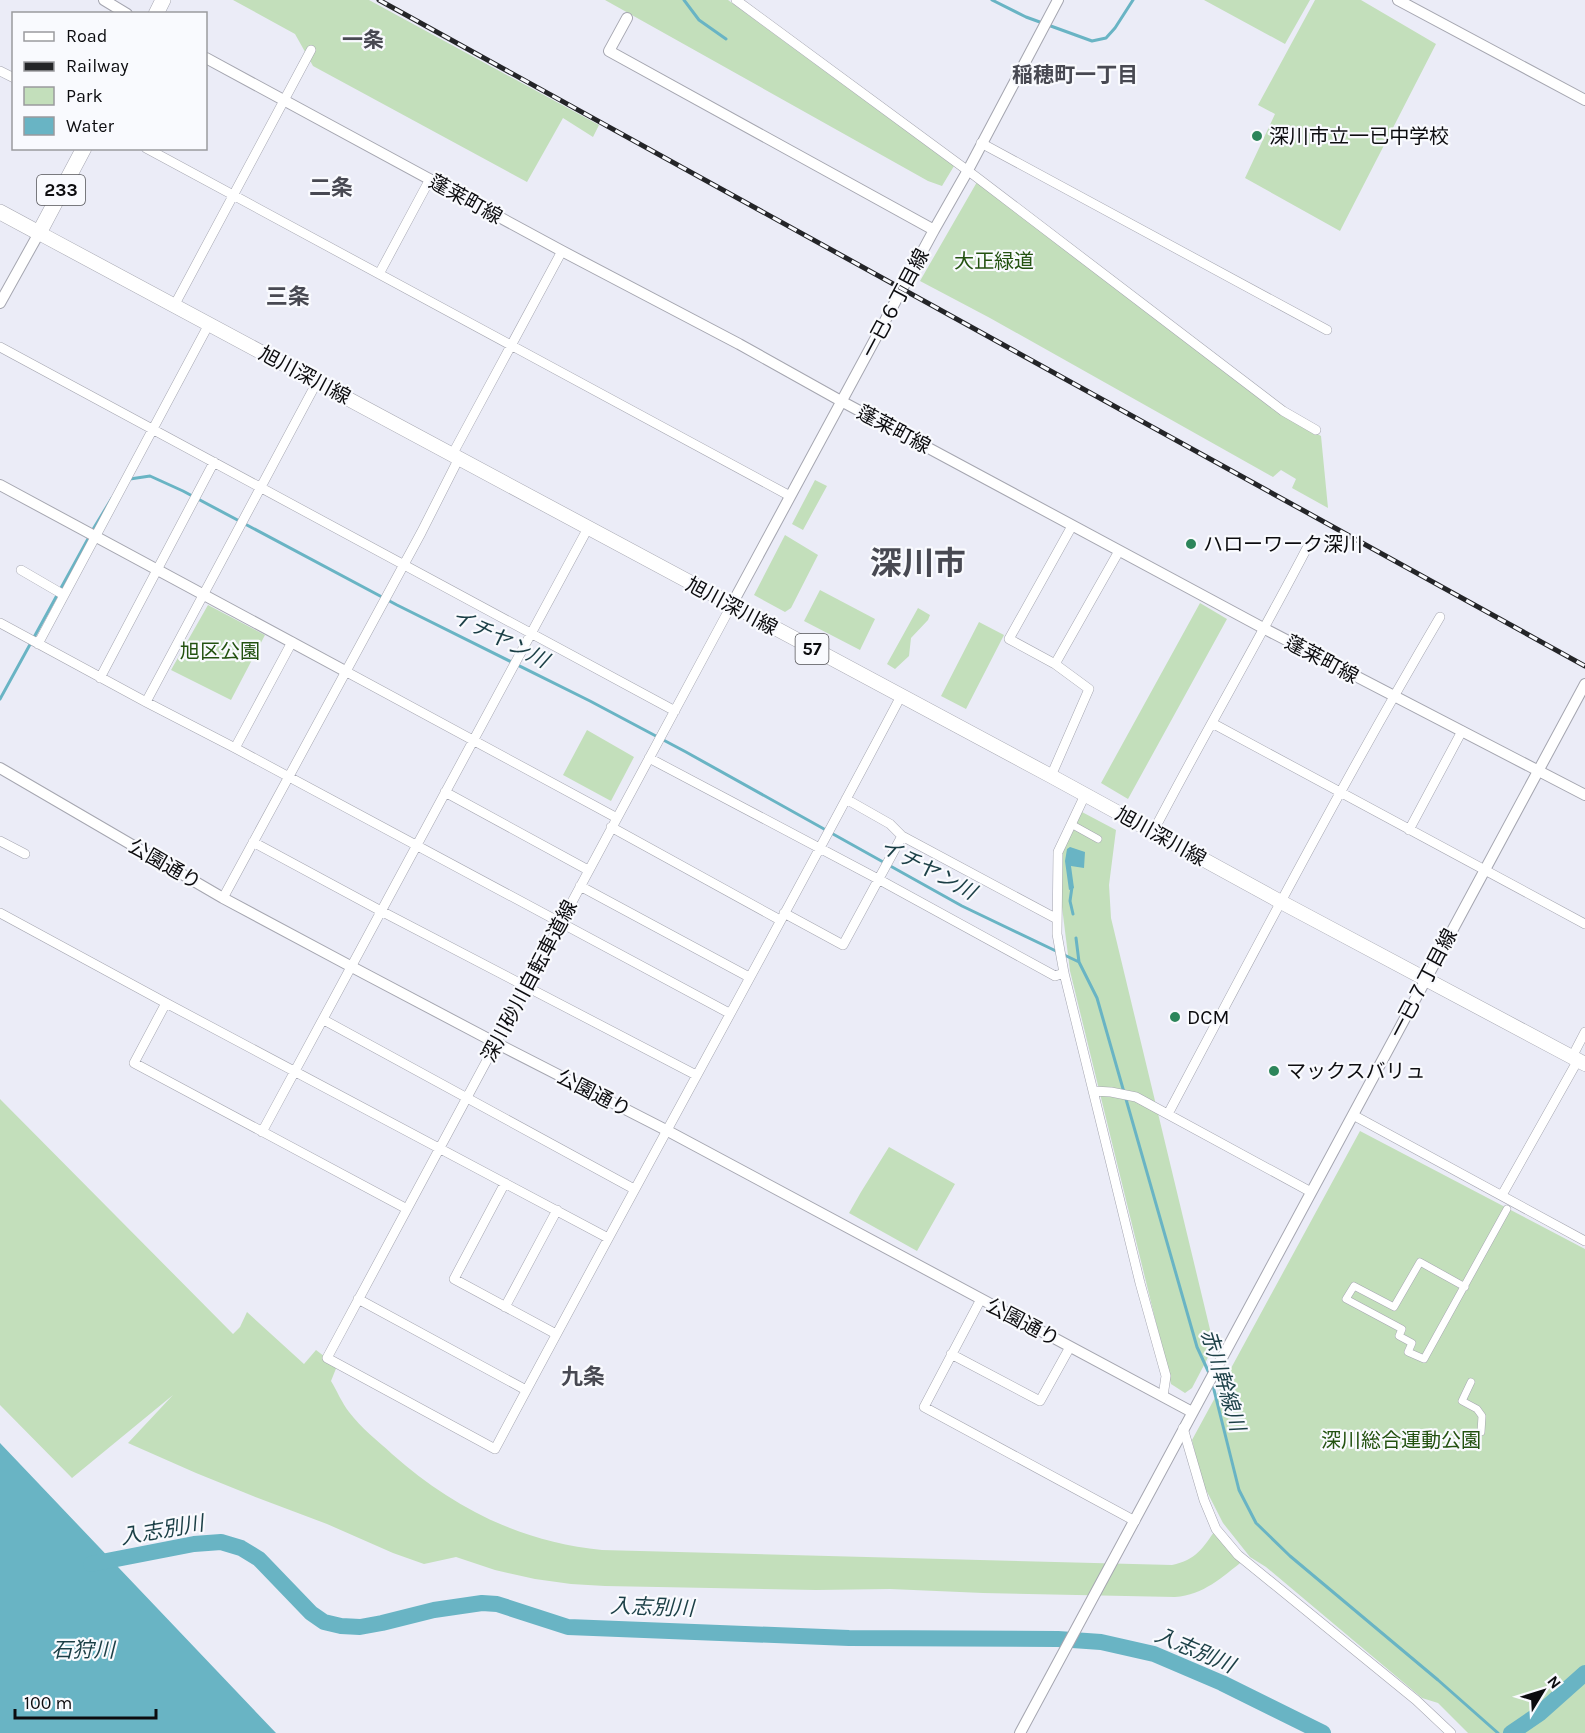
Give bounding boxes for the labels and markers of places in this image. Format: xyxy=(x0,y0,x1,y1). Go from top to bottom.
place label: 深川市立一已中学校 xyxy=(1269,125,1449,148)
marker: 深川市立一已中学校 xyxy=(1250,129,1264,143)
place label: ハローワーク深川 xyxy=(1203,533,1363,556)
marker: ハローワーク深川 xyxy=(1184,537,1198,551)
place label: DCM xyxy=(1187,1006,1229,1029)
marker: DCM xyxy=(1168,1010,1182,1024)
place label: マックスバリュ xyxy=(1286,1060,1425,1083)
marker: マックスバリュ xyxy=(1267,1064,1281,1078)

